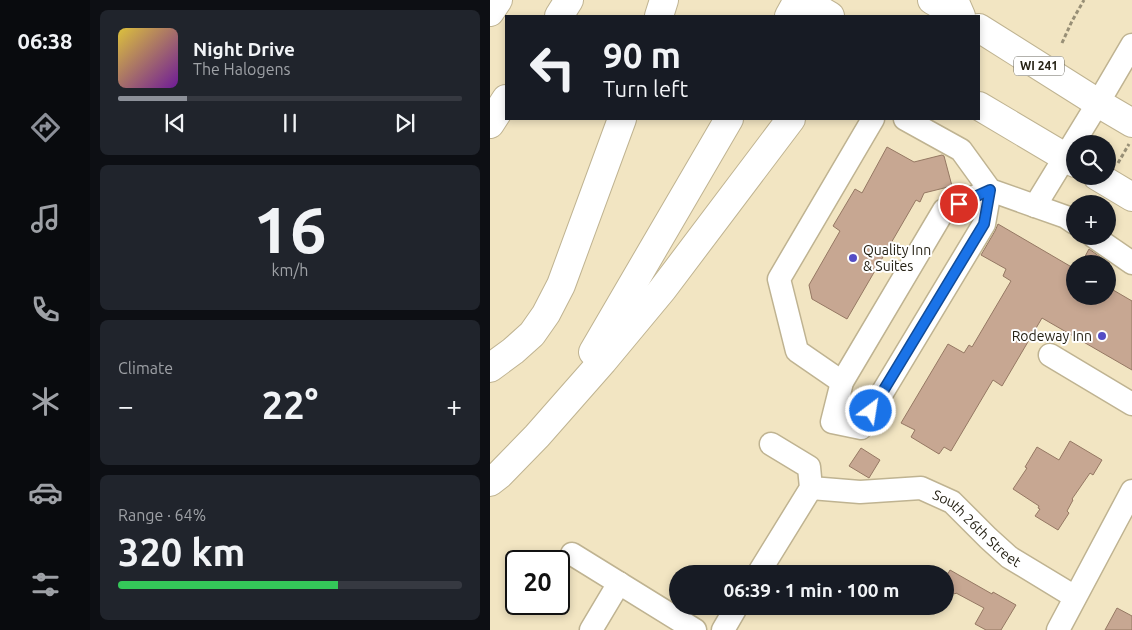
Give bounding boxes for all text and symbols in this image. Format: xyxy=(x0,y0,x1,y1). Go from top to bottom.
text: 06:38 xyxy=(17,28,73,53)
icon: left xyxy=(520,35,585,100)
text: 90 m xyxy=(603,35,681,75)
text: Night Drive xyxy=(193,38,295,60)
road number: WI 241 xyxy=(1014,56,1064,76)
text: The Halogens xyxy=(193,60,291,78)
text: Turn left xyxy=(603,76,688,101)
icon: previous xyxy=(161,109,189,137)
icon: pause xyxy=(276,109,304,137)
icon: next xyxy=(391,109,419,137)
icon: directions xyxy=(28,110,63,145)
map controls xyxy=(1066,135,1116,305)
button: search xyxy=(1066,135,1116,185)
pin xyxy=(938,183,980,225)
icon: arrive xyxy=(945,190,973,218)
text: 16 xyxy=(253,192,327,265)
button: + xyxy=(1066,195,1116,245)
icon: music xyxy=(28,201,63,236)
place label: Quality Inn & Suites xyxy=(863,242,931,274)
marker: Quality Inn & Suites xyxy=(847,252,859,264)
button: − xyxy=(1066,255,1116,305)
text: km/h xyxy=(272,261,308,279)
icon: phone xyxy=(28,292,63,327)
place label: Rodeway Inn xyxy=(1012,328,1092,344)
marker: Rodeway Inn xyxy=(1096,330,1108,342)
text: Climate xyxy=(118,359,173,377)
icon: climate xyxy=(28,384,63,419)
text: 22° xyxy=(262,384,318,426)
position arrow xyxy=(844,384,896,436)
text: − xyxy=(118,390,134,421)
text: + xyxy=(446,390,462,421)
icon: car xyxy=(28,475,63,510)
street label: South 26th Street xyxy=(930,486,1024,571)
text: Range · 64% xyxy=(118,506,206,524)
text: 320 km xyxy=(118,531,245,573)
speed limit sign: 20 xyxy=(505,550,570,615)
icon: filters xyxy=(28,567,63,602)
text: 06:39 · 1 min · 100 m xyxy=(724,579,899,601)

